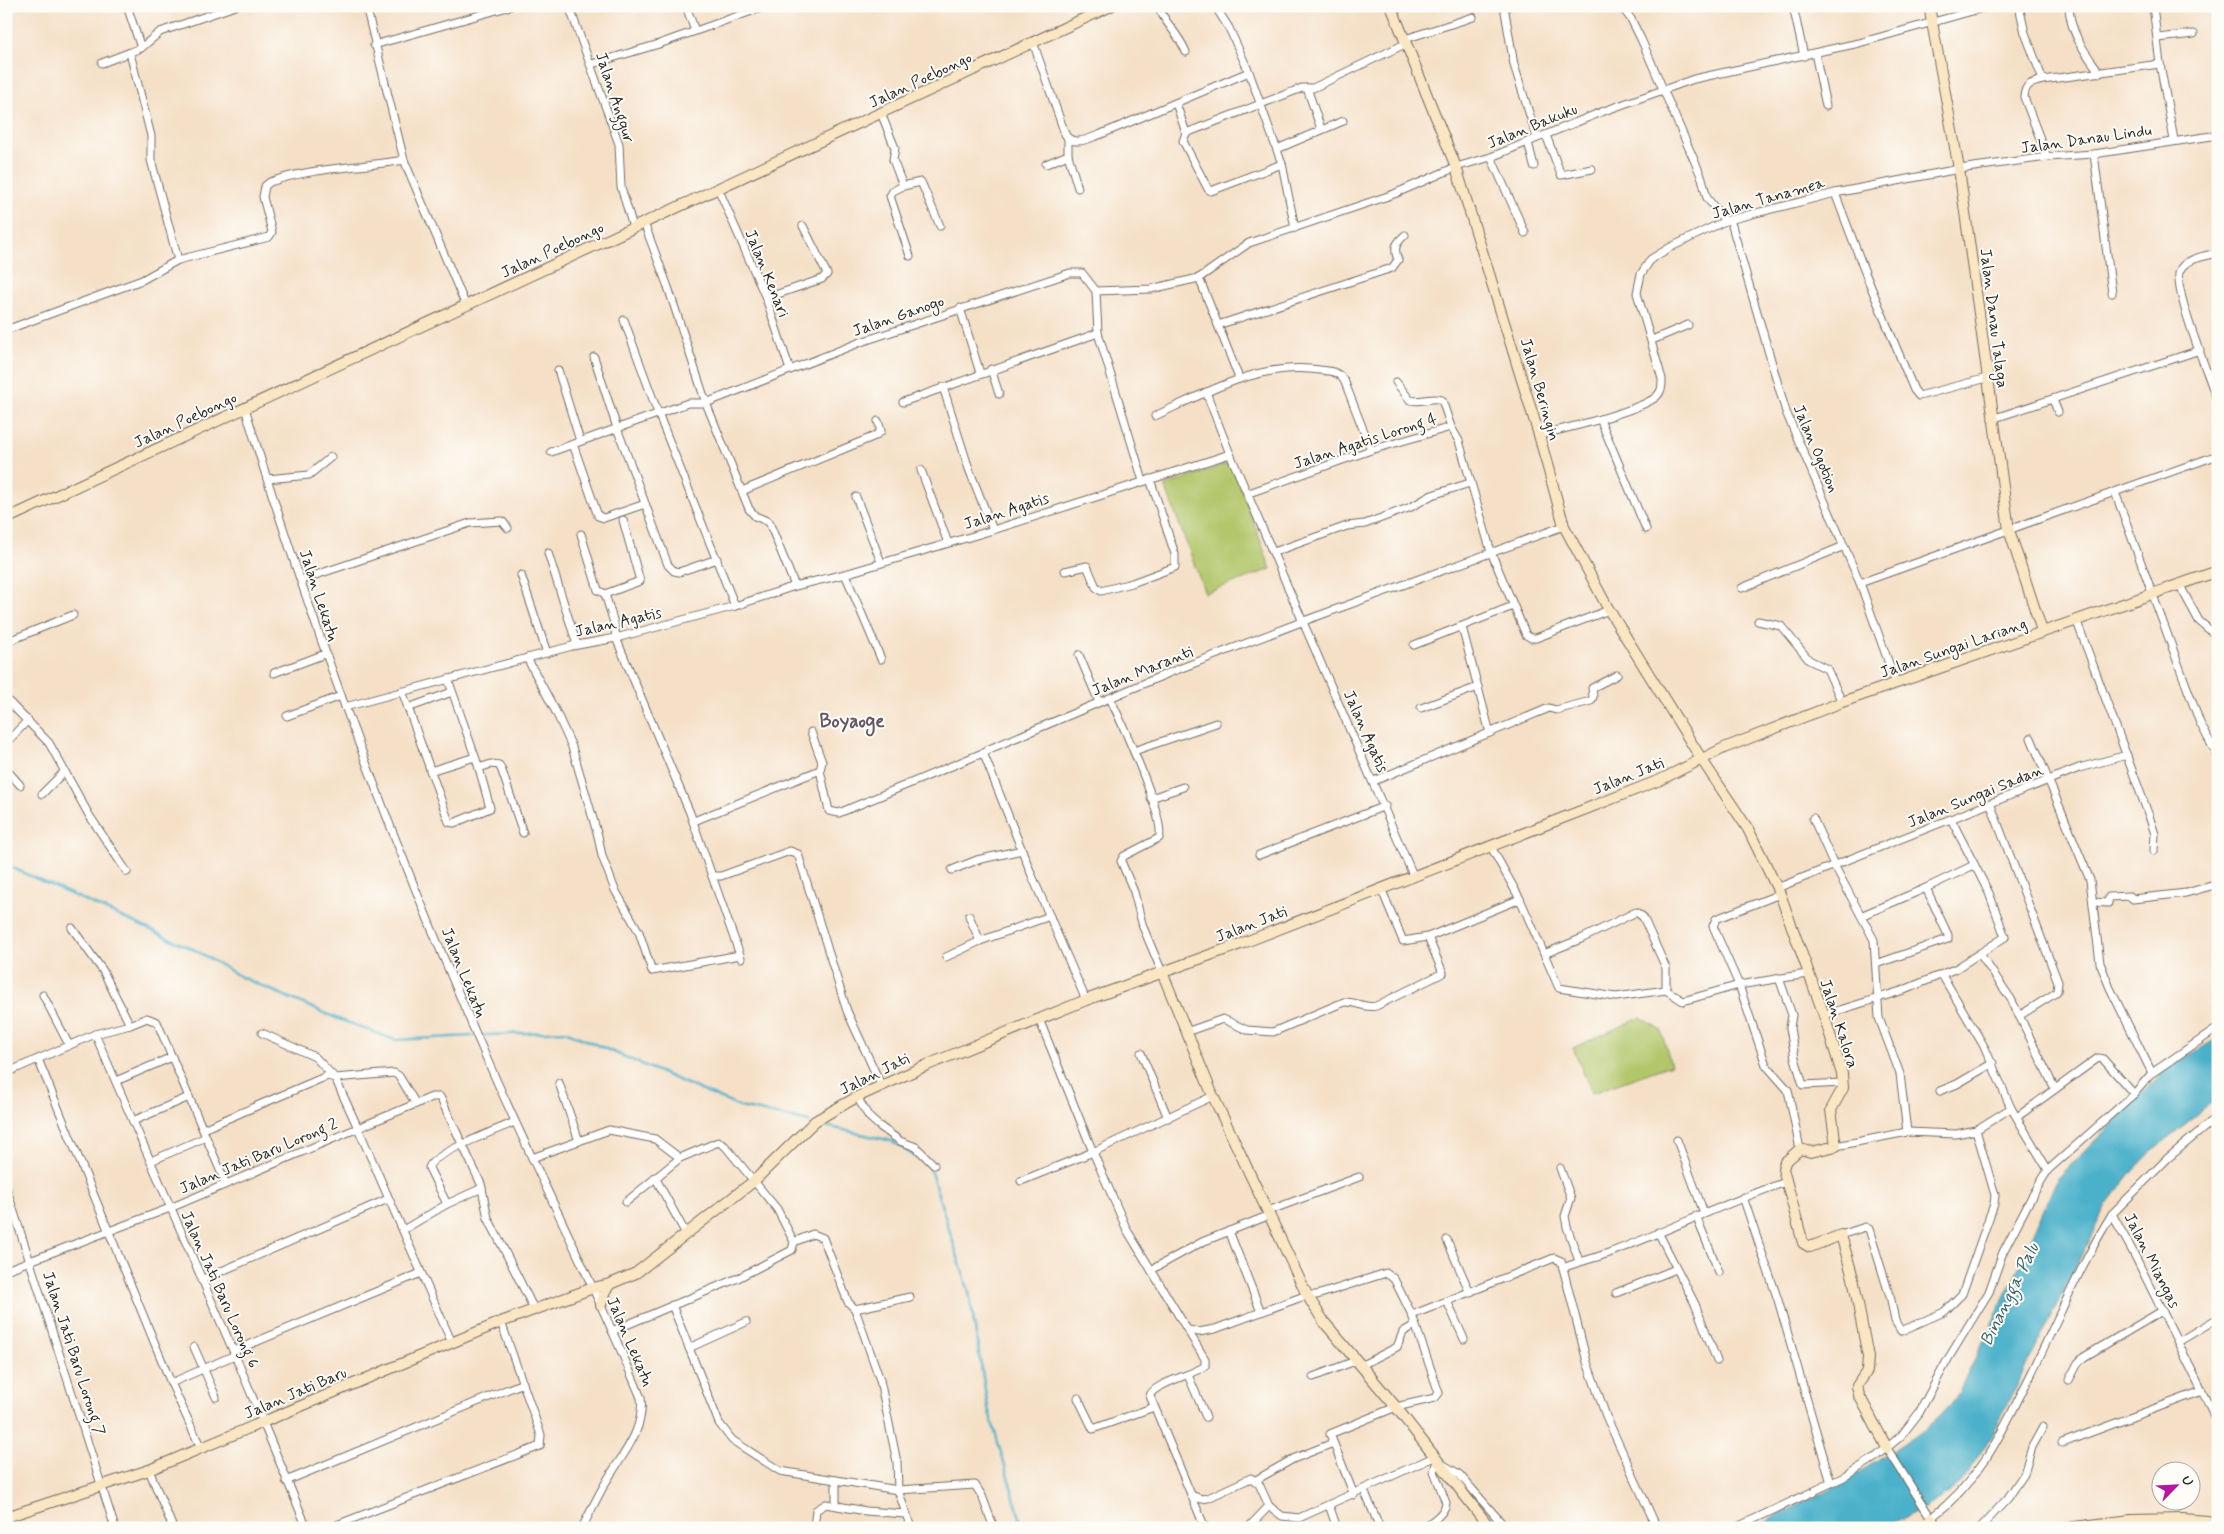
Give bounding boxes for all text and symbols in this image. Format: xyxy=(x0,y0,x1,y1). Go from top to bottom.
street label: Jalan Poebongo xyxy=(866,47,975,113)
street label: Jalan Anggur xyxy=(589,49,639,146)
street label: Jalan Bakuku xyxy=(1484,99,1581,154)
street label: Jalan Danau Lindu xyxy=(2020,120,2153,159)
street label: Jalan Tanamea xyxy=(1710,172,1828,225)
street label: Jalan Poebongo xyxy=(498,217,607,283)
street label: Jalan Kenari xyxy=(739,226,794,321)
street label: Jalan Danau Talaga xyxy=(1974,247,2013,390)
street label: Jalan Ganogo xyxy=(850,291,948,343)
street label: Jalan Beringin xyxy=(1515,335,1564,443)
street label: Jalan Poebongo xyxy=(131,387,240,453)
street label: Jalan Ogotion xyxy=(1788,401,1844,496)
street label: Jalan Agatis Lorong 4 xyxy=(1291,408,1440,476)
street label: Jalan Agatis xyxy=(961,488,1052,535)
street label: Jalan Lekatu xyxy=(294,547,343,645)
street label: Jalan Agatis xyxy=(573,602,664,643)
street label: Jalan Sungai Lariang xyxy=(1877,613,2030,684)
street label: Jalan Maranti xyxy=(1089,642,1196,701)
street label: Jalan Agatis xyxy=(1338,687,1393,776)
district label: Boyaoge xyxy=(819,709,885,737)
street label: Jalan Jati xyxy=(1590,753,1667,800)
street label: Jalan Sungai Sadan xyxy=(1905,759,2047,834)
street label: Jalan Jati xyxy=(1213,901,1290,948)
street label: Jalan Lekatu xyxy=(436,924,491,1021)
street label: Jalan Kalora xyxy=(1814,976,1863,1071)
street label: Jalan Jati xyxy=(837,1049,913,1100)
street label: Jalan Jati Baru Lorong 2 xyxy=(176,1114,341,1200)
street label: Jalan Jati Baru Lorong 6 xyxy=(175,1208,264,1372)
street label: Jalan Miangas xyxy=(2118,1209,2185,1312)
water label: Binangga Palu xyxy=(1975,1238,2047,1351)
street label: Jalan Jati Baru Lorong 7 xyxy=(36,1269,110,1439)
street label: Jalan Lekatu xyxy=(601,1294,658,1390)
street label: Jalan Jati Baru xyxy=(241,1362,350,1424)
north arrow xyxy=(2152,1462,2202,1512)
text: U xyxy=(2177,1473,2197,1489)

